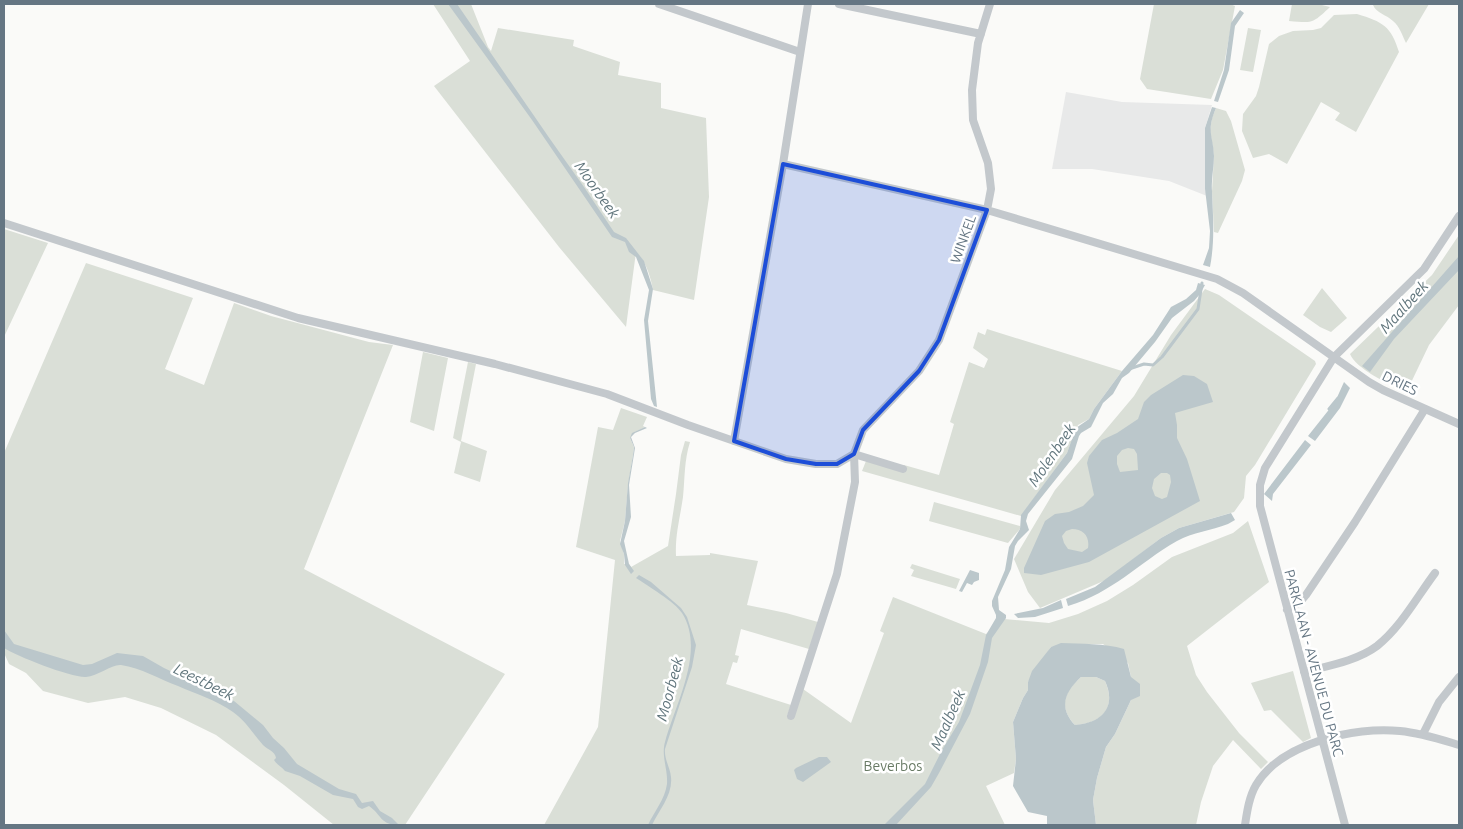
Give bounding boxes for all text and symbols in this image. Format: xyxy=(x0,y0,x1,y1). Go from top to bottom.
water label: Moorbeek xyxy=(572,158,623,222)
street label: WINKEL xyxy=(947,213,979,265)
water label: Maalbeek xyxy=(1376,277,1432,336)
street label: DRIES xyxy=(1380,368,1420,398)
water label: Molenbeek xyxy=(1024,420,1079,489)
street label: PARKLAAN - AVENUE DU PARC xyxy=(1281,568,1347,759)
water label: Moorbeek xyxy=(653,655,686,723)
water label: Leestbeek xyxy=(171,660,237,704)
water label: Maalbeek xyxy=(927,687,968,753)
park label: Beverbos xyxy=(864,758,922,774)

